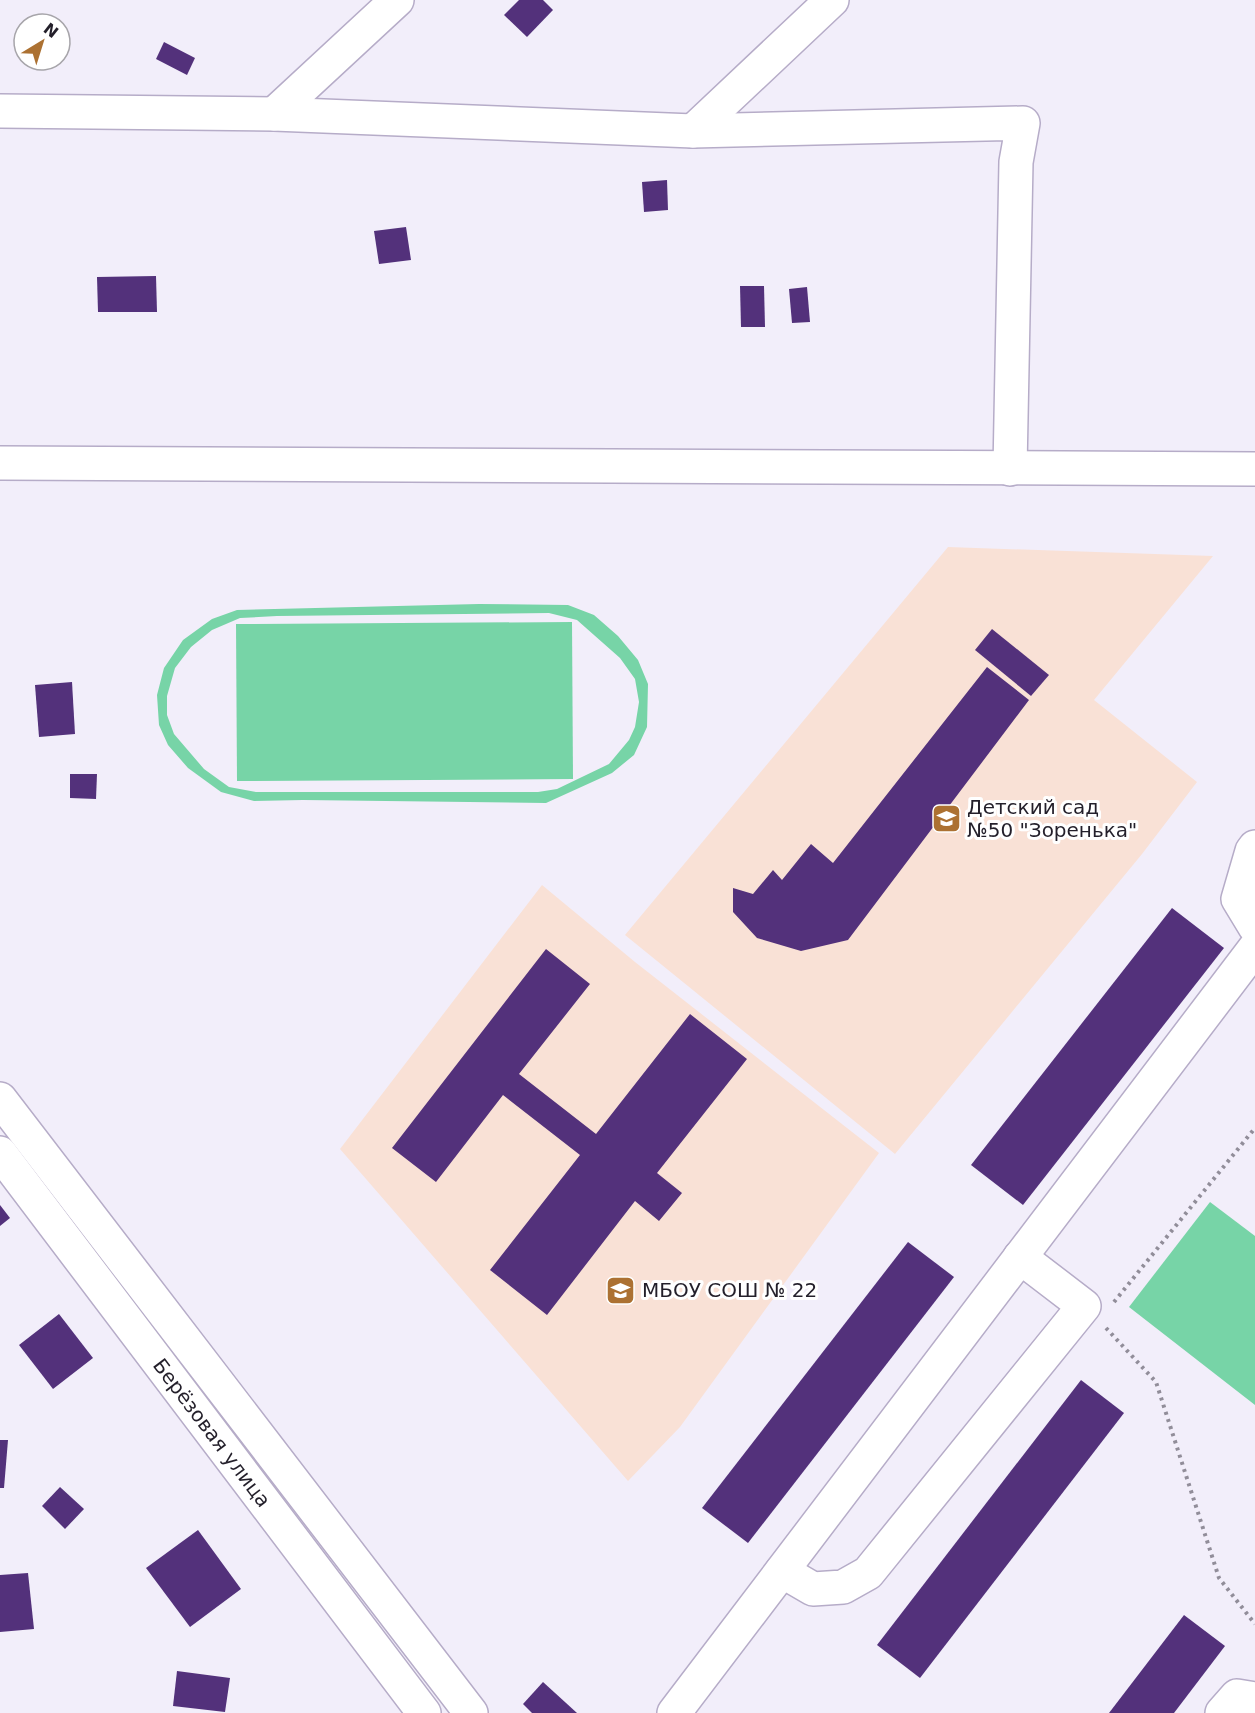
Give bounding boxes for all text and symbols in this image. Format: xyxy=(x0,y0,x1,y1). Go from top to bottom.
north arrow xyxy=(12,12,72,72)
text: N xyxy=(40,19,62,42)
place label: Детский сад №50 "Зоренька" xyxy=(967,795,1137,842)
school or university icon: Детский сад №50 "Зоренька" xyxy=(930,802,962,834)
school or university icon: МБОУ СОШ № 22 xyxy=(605,1274,637,1306)
place label: МБОУ СОШ № 22 xyxy=(642,1278,817,1302)
street label: Берёзовая улица xyxy=(148,1354,276,1512)

